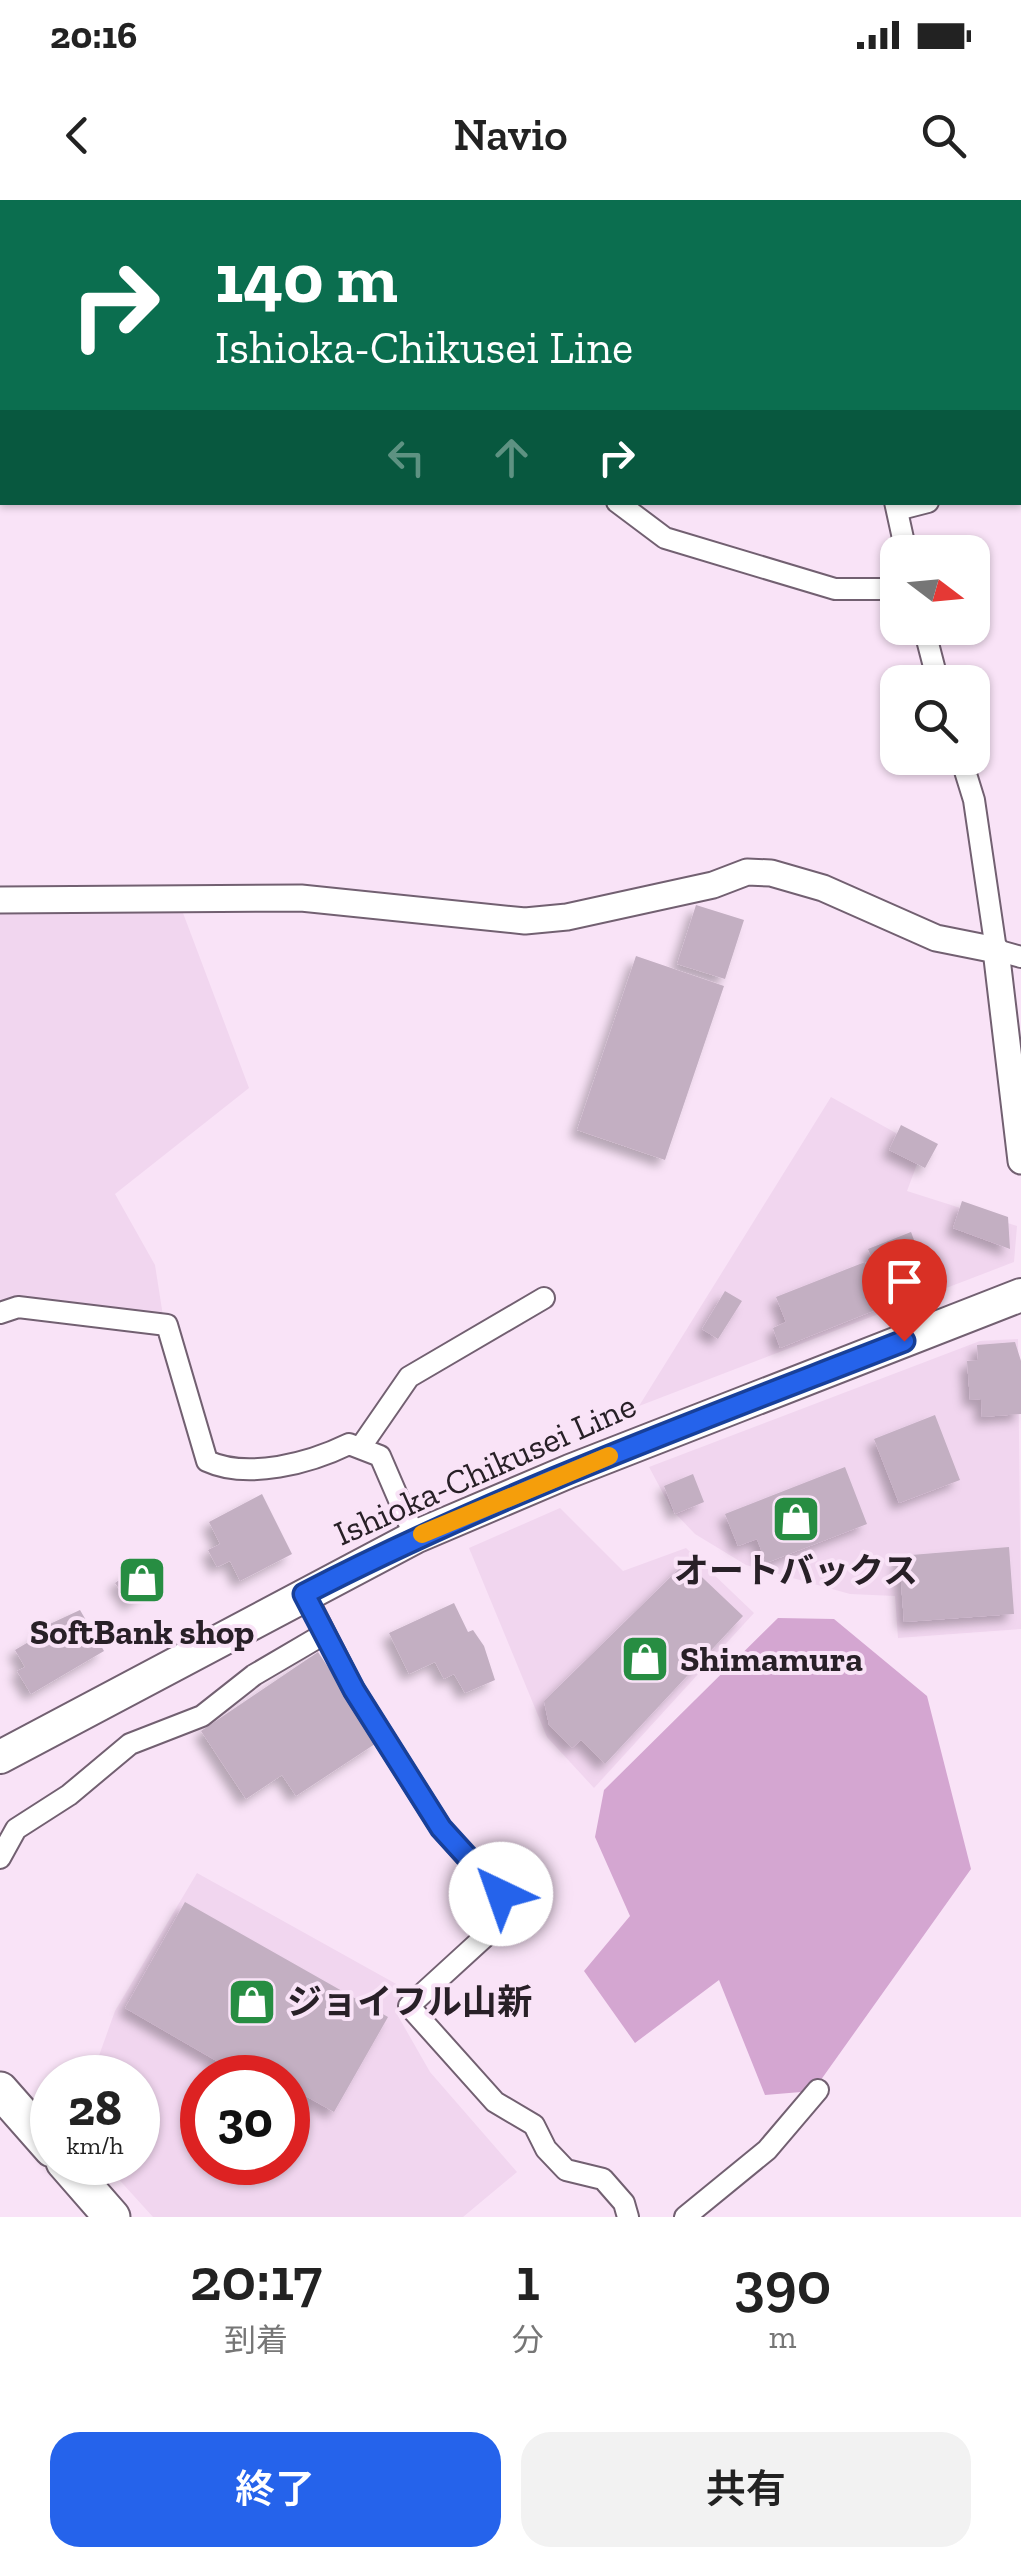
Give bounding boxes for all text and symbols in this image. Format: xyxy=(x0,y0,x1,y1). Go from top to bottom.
text: 20:16 xyxy=(50,12,137,58)
icon: back xyxy=(50,108,105,163)
text: Navio xyxy=(453,108,568,162)
icon: search xyxy=(916,108,971,163)
text: 140 m xyxy=(215,236,398,320)
icon: right xyxy=(50,240,180,370)
text: Ishioka-Chikusei Line xyxy=(215,321,633,375)
icon: left xyxy=(379,430,434,485)
icon: ahead xyxy=(484,430,539,485)
icon: right xyxy=(589,430,644,485)
north arrow xyxy=(880,535,990,645)
map controls xyxy=(880,535,990,775)
button: search xyxy=(880,665,990,775)
pin xyxy=(862,1239,947,1342)
icon: arrive xyxy=(877,1254,932,1309)
street label: Ishioka-Chikusei Line xyxy=(328,1384,642,1554)
shop icon: オートバックス xyxy=(770,1493,822,1545)
place label: オートバックス xyxy=(674,1550,918,1592)
shop icon: SoftBank shop xyxy=(116,1554,168,1606)
place label: SoftBank shop xyxy=(30,1611,254,1653)
shop icon: Shimamura xyxy=(619,1633,671,1685)
place label: Shimamura xyxy=(680,1638,863,1680)
position arrow xyxy=(449,1842,553,1946)
shop icon: ジョイフル山新 xyxy=(226,1976,278,2028)
place label: ジョイフル山新 xyxy=(287,1981,532,2023)
speed limit sign: 30 xyxy=(180,2055,310,2185)
text: 28 xyxy=(68,2078,122,2138)
text: km/h xyxy=(66,2130,124,2160)
text: 20:17 xyxy=(190,2243,322,2315)
text: 1 xyxy=(516,2243,540,2315)
text: 390 xyxy=(734,2247,831,2319)
text: m xyxy=(769,2318,796,2356)
text: 到着 xyxy=(224,2321,288,2359)
text: 分 xyxy=(512,2321,544,2359)
button: 終了 xyxy=(50,2432,501,2547)
button: 共有 xyxy=(521,2432,971,2547)

